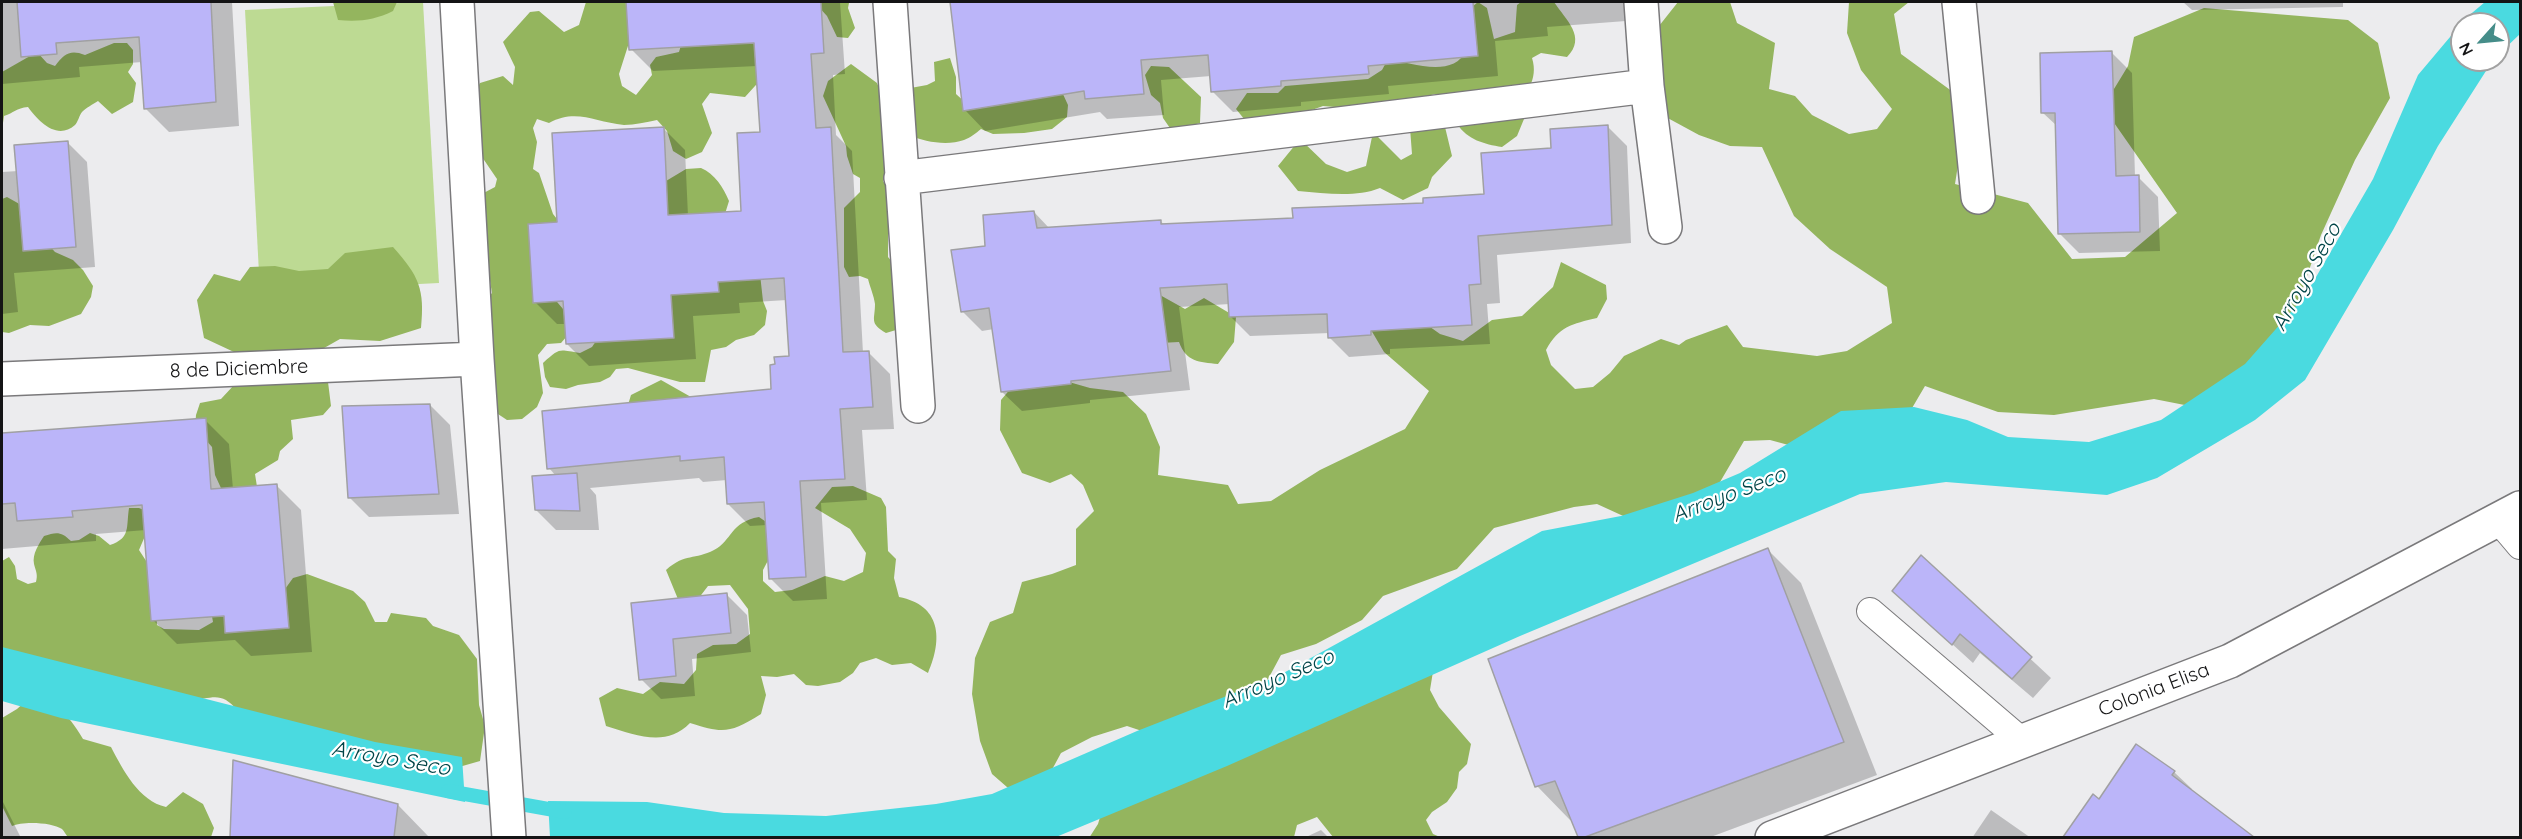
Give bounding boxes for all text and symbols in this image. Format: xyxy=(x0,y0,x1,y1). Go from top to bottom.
north arrow xyxy=(2450,12,2510,72)
text: N xyxy=(2454,39,2477,59)
water label: Arroyo Seco xyxy=(2267,219,2347,335)
street label: 8 de Diciembre xyxy=(169,355,309,383)
water label: Arroyo Seco xyxy=(1669,462,1789,528)
water label: Arroyo Seco xyxy=(1218,644,1338,714)
street label: Colonia Elisa xyxy=(2095,658,2213,722)
water label: Arroyo Seco xyxy=(330,736,452,782)

